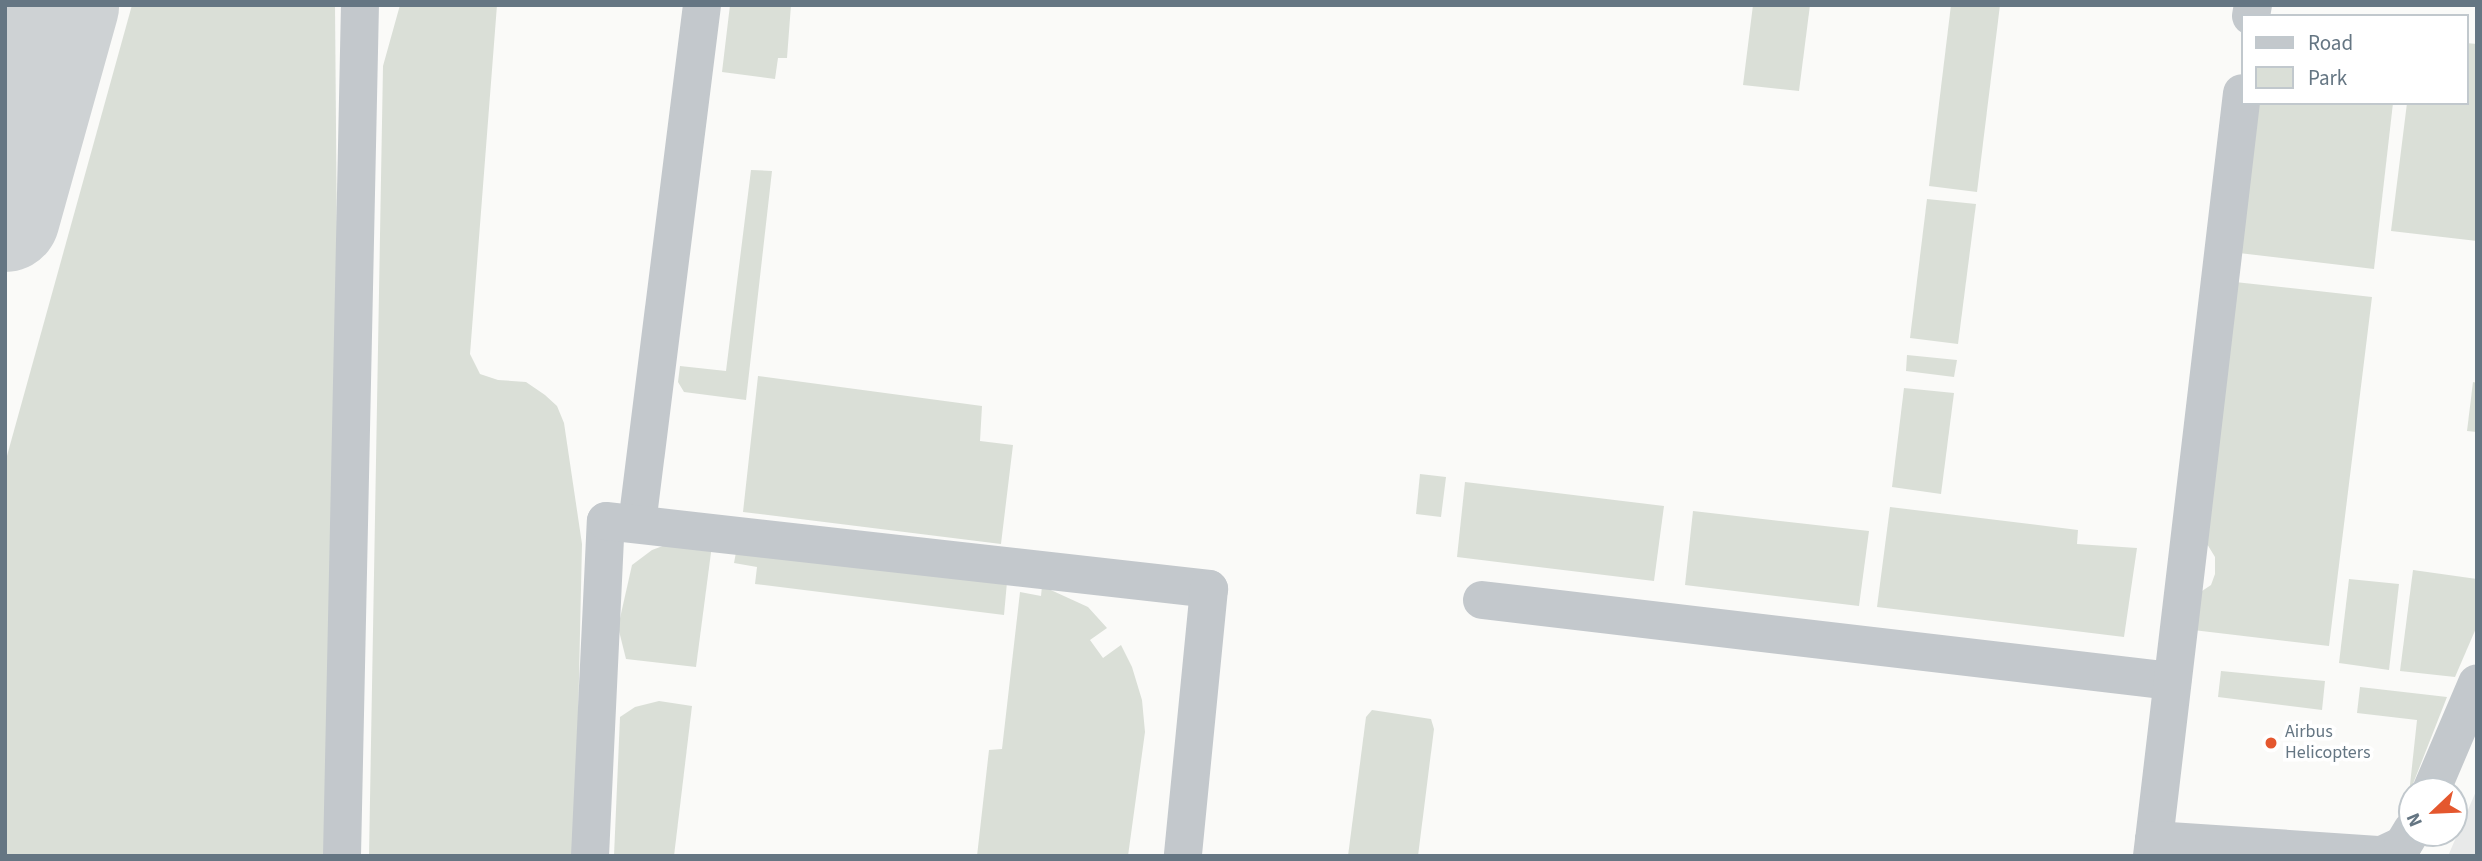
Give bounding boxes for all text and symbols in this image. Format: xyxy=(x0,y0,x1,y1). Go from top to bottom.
legend xyxy=(2240,14,2468,105)
text: Road xyxy=(2308,28,2353,58)
text: Park xyxy=(2308,63,2347,93)
place label: Airbus Helicopters xyxy=(2285,722,2370,764)
marker: Airbus Helicopters xyxy=(2263,735,2279,751)
north arrow xyxy=(2398,777,2468,847)
text: N xyxy=(2400,809,2430,831)

